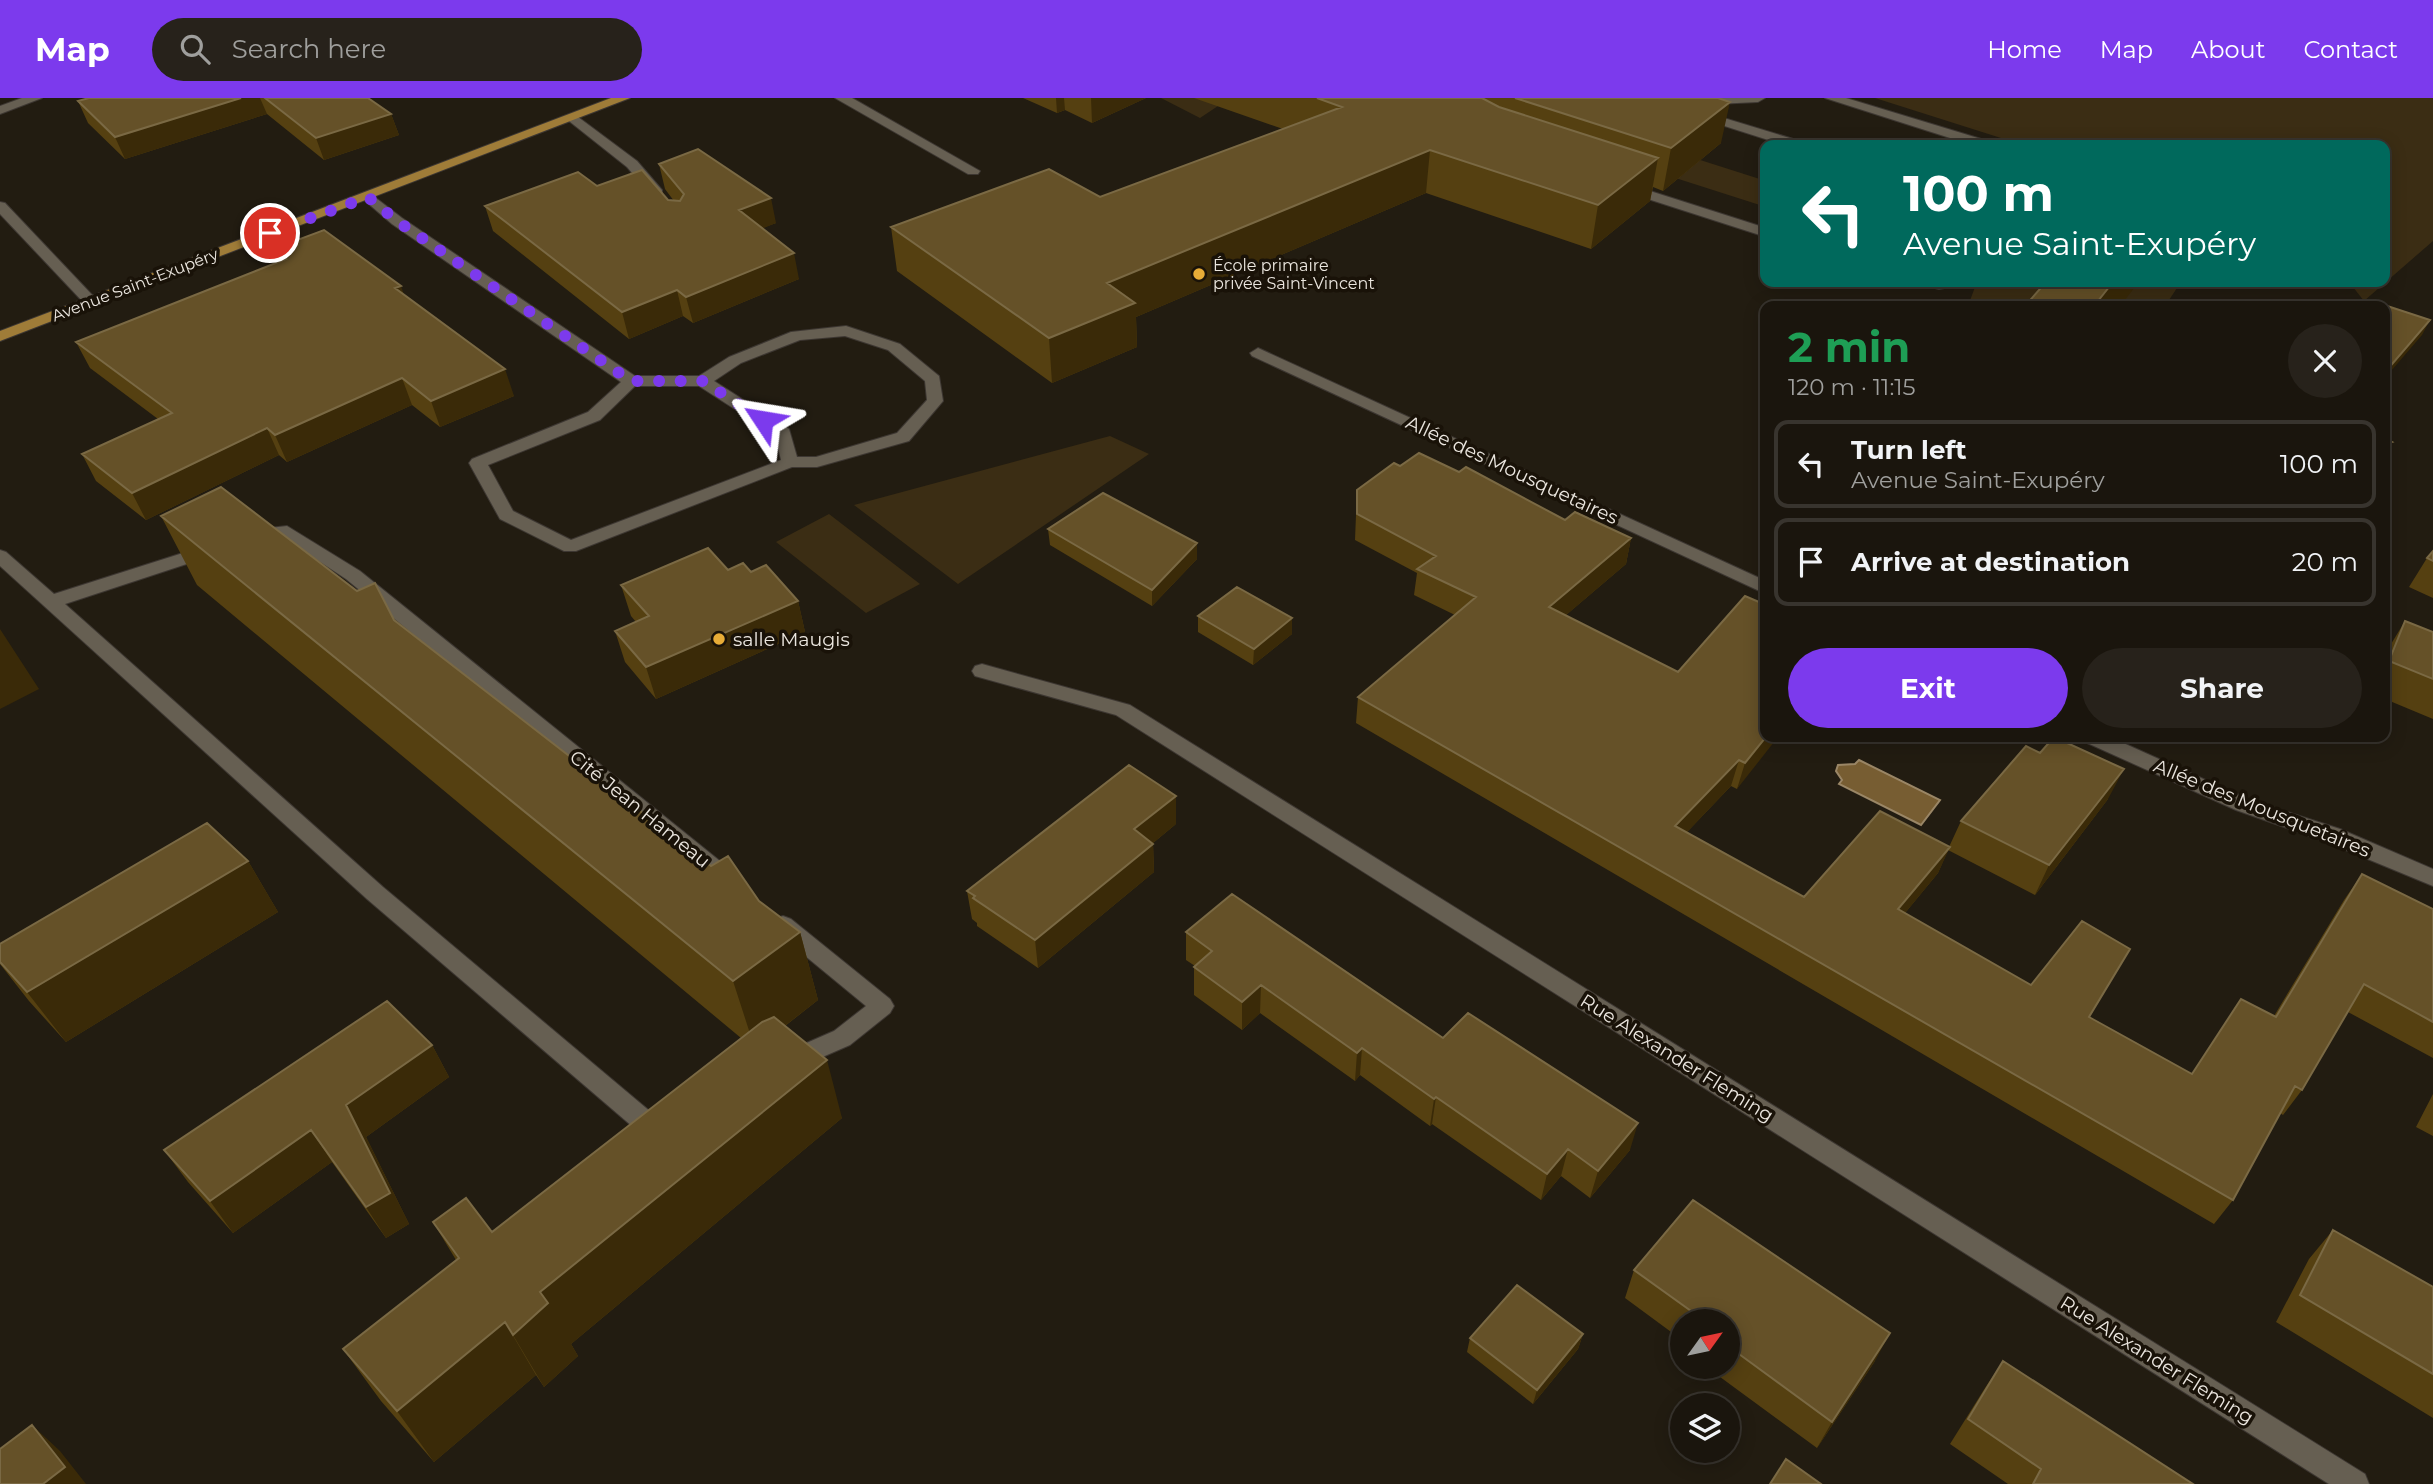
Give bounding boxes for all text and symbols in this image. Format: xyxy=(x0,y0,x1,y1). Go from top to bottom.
search box xyxy=(152,18,642,81)
text: Map xyxy=(35,29,110,69)
icon: search xyxy=(176,30,214,68)
text: Search here xyxy=(232,33,386,65)
text: Home xyxy=(1987,35,2062,64)
text: Map xyxy=(2100,35,2153,64)
text: About xyxy=(2191,35,2265,64)
text: Contact xyxy=(2303,35,2398,64)
text: 100 m xyxy=(1903,164,2054,223)
icon: left xyxy=(1788,168,1879,259)
pin xyxy=(240,203,300,263)
icon: arrive xyxy=(251,214,289,252)
text: Avenue Saint-Exupéry xyxy=(1903,224,2256,263)
street label: Avenue Saint-Exupéry xyxy=(49,244,221,326)
place label: École primaire privée Saint-Vincent xyxy=(1213,256,1375,293)
marker: École primaire privée Saint-Vincent xyxy=(1191,266,1207,282)
text: 2 min xyxy=(1788,321,1910,373)
button: close xyxy=(2288,324,2362,398)
text: 120 m · 11:15 xyxy=(1788,373,1916,401)
position arrow xyxy=(726,383,800,457)
street label: Allée des Mousquetaires xyxy=(1402,411,1622,529)
text: Turn left xyxy=(1851,434,1967,466)
icon: left xyxy=(1792,445,1830,483)
text: 100 m xyxy=(2280,448,2358,480)
text: Avenue Saint-Exupéry xyxy=(1851,466,2105,494)
icon: arrive xyxy=(1792,543,1830,581)
text: Arrive at destination xyxy=(1851,546,2130,578)
text: 20 m xyxy=(2292,546,2358,578)
place label: salle Maugis xyxy=(733,628,850,651)
marker: salle Maugis xyxy=(711,631,727,647)
button: Exit xyxy=(1788,648,2068,728)
button: Share xyxy=(2082,648,2362,728)
street label: Cité Jean Hameau xyxy=(565,745,715,873)
street label: Allée des Mousquetaires xyxy=(2150,754,2374,862)
street label: Rue Alexander Fleming xyxy=(1576,989,1778,1127)
street label: Rue Alexander Fleming xyxy=(2056,1291,2258,1429)
north arrow xyxy=(1670,1309,1740,1379)
map controls xyxy=(1670,1309,1740,1463)
button: layers xyxy=(1670,1393,1740,1463)

